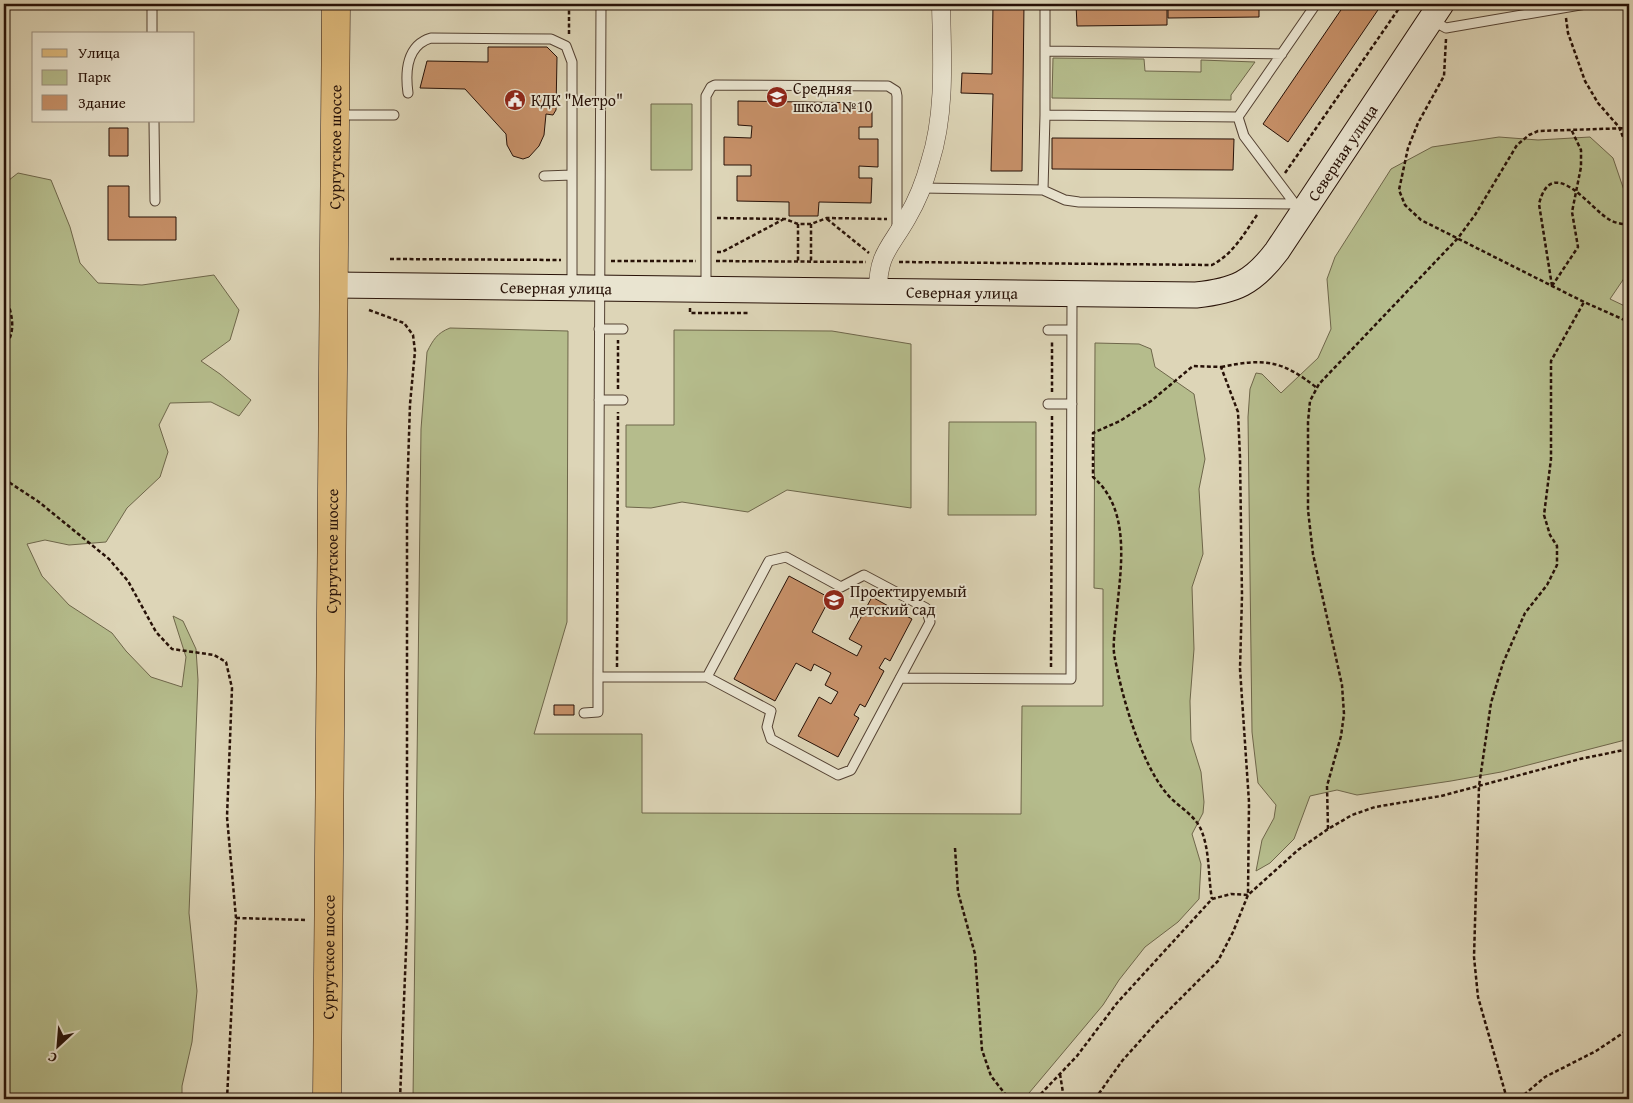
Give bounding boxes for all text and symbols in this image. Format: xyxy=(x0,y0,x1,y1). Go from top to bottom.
legend xyxy=(32,32,195,122)
text: Улица xyxy=(78,42,121,63)
text: Парк xyxy=(78,66,111,87)
place label: Средняя школа №10 xyxy=(793,76,872,118)
street label: Сургутское шоссе xyxy=(322,85,347,210)
school or university icon: Средняя школа №10 xyxy=(765,85,789,109)
public building icon: КДК "Метро" xyxy=(503,88,527,112)
place label: КДК "Метро" xyxy=(531,88,623,112)
text: Здание xyxy=(78,92,126,113)
street label: Северная улица xyxy=(1301,99,1383,206)
street label: Северная улица xyxy=(500,275,612,300)
street label: Северная улица xyxy=(906,280,1018,305)
street label: Сургутское шоссе xyxy=(319,489,344,614)
place label: Проектируемый детский сад xyxy=(850,579,967,621)
school or university icon: Проектируемый детский сад xyxy=(822,588,846,612)
street label: Сургутское шоссе xyxy=(316,894,341,1020)
north arrow xyxy=(32,1020,82,1070)
text: С xyxy=(44,1047,60,1068)

